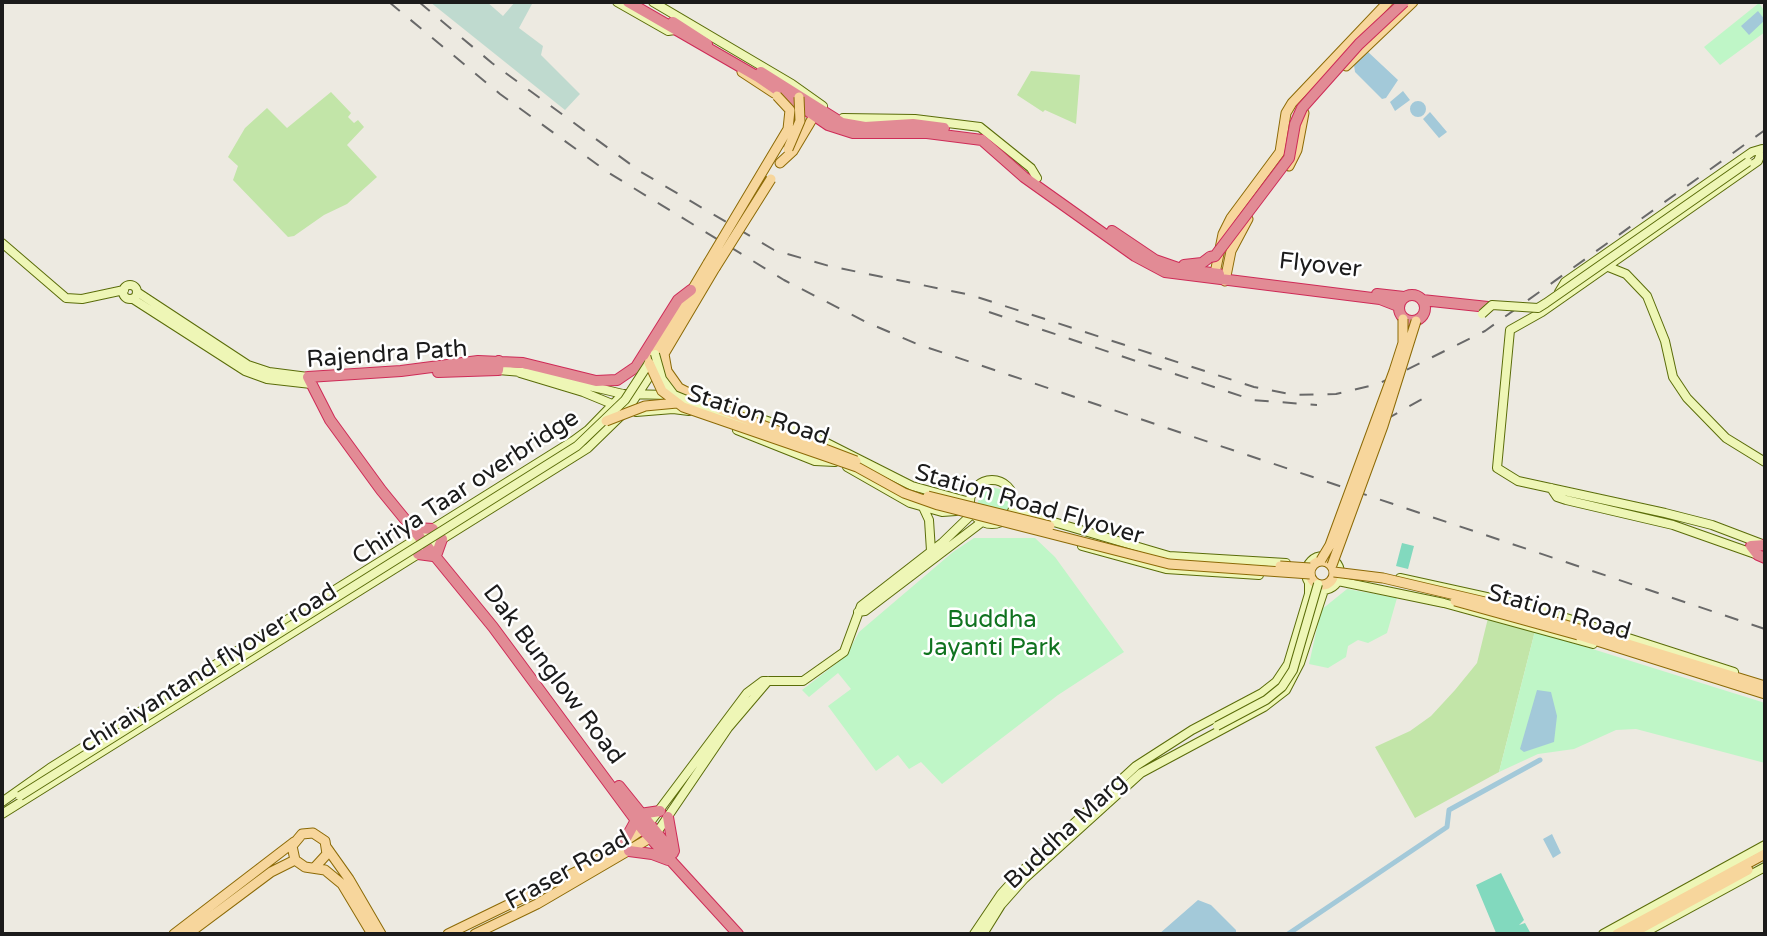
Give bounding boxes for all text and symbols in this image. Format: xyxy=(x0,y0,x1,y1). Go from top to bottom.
street label: Flyover xyxy=(1277,247,1363,285)
street label: Rajendra Path xyxy=(305,335,469,375)
street label: Station Road xyxy=(683,380,833,452)
street label: Chiriya Taar overbridge xyxy=(347,404,585,572)
street label: Station Road Flyover xyxy=(911,459,1147,551)
street label: chiraiyantand flyover road xyxy=(75,578,343,760)
street label: Station Road xyxy=(1484,579,1634,647)
street label: Dak Bunglow Road xyxy=(476,580,630,770)
park label: Buddha Jayanti Park xyxy=(923,607,1061,663)
street label: Buddha Marg xyxy=(999,768,1133,896)
street label: Fraser Road xyxy=(501,825,635,917)

